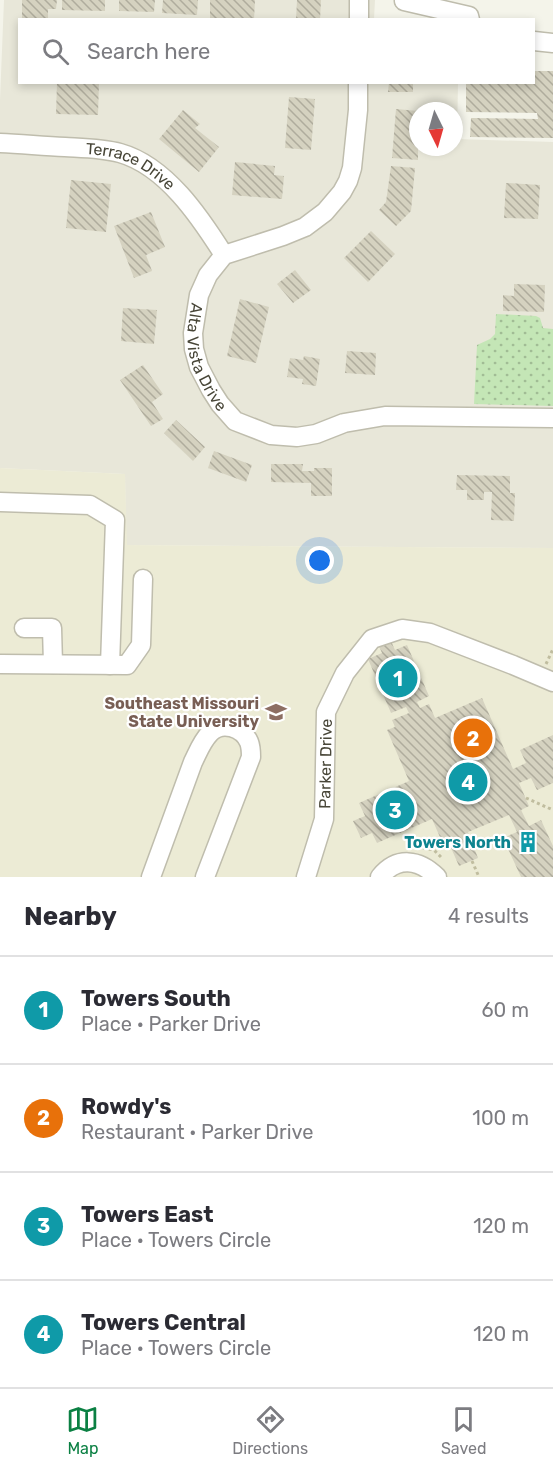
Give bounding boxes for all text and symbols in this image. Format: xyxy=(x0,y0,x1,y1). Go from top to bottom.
search box xyxy=(18,18,535,84)
icon: search xyxy=(39,35,72,68)
text: Search here xyxy=(87,38,210,65)
north arrow xyxy=(409,102,463,156)
street label: Terrace Drive xyxy=(85,139,179,194)
street label: Alta Vista Drive xyxy=(183,302,231,415)
your location xyxy=(305,546,334,575)
pin: 1 xyxy=(378,656,418,700)
place label: Southeast Missouri State University xyxy=(104,694,259,731)
school or university icon: Southeast Missouri State University xyxy=(264,700,288,724)
pin: 2 xyxy=(454,716,492,760)
street label: Parker Drive xyxy=(315,719,336,809)
pin: 4 xyxy=(448,760,488,804)
pin: 3 xyxy=(376,788,414,832)
building icon: Towers North xyxy=(516,830,540,854)
place label: Towers North xyxy=(404,833,511,852)
text: Nearby xyxy=(24,901,117,932)
text: 4 results xyxy=(448,904,529,928)
text: Towers South xyxy=(81,985,231,1012)
text: 1 xyxy=(39,998,48,1022)
text: 60 m xyxy=(482,998,529,1022)
text: Place · Parker Drive xyxy=(81,1012,261,1036)
text: Rowdy's xyxy=(81,1093,171,1120)
text: 2 xyxy=(37,1106,50,1130)
text: 100 m xyxy=(472,1106,529,1130)
text: Restaurant · Parker Drive xyxy=(81,1120,313,1144)
text: Towers East xyxy=(81,1201,213,1228)
text: 3 xyxy=(37,1214,50,1238)
text: 120 m xyxy=(473,1214,529,1238)
text: Place · Towers Circle xyxy=(81,1228,271,1252)
text: Towers Central xyxy=(81,1309,246,1336)
text: 4 xyxy=(37,1322,50,1346)
text: 120 m xyxy=(473,1322,529,1346)
text: Place · Towers Circle xyxy=(81,1336,271,1360)
tab: Map xyxy=(66,1403,99,1458)
tab: Directions xyxy=(232,1403,308,1458)
tab: Saved xyxy=(441,1403,487,1458)

